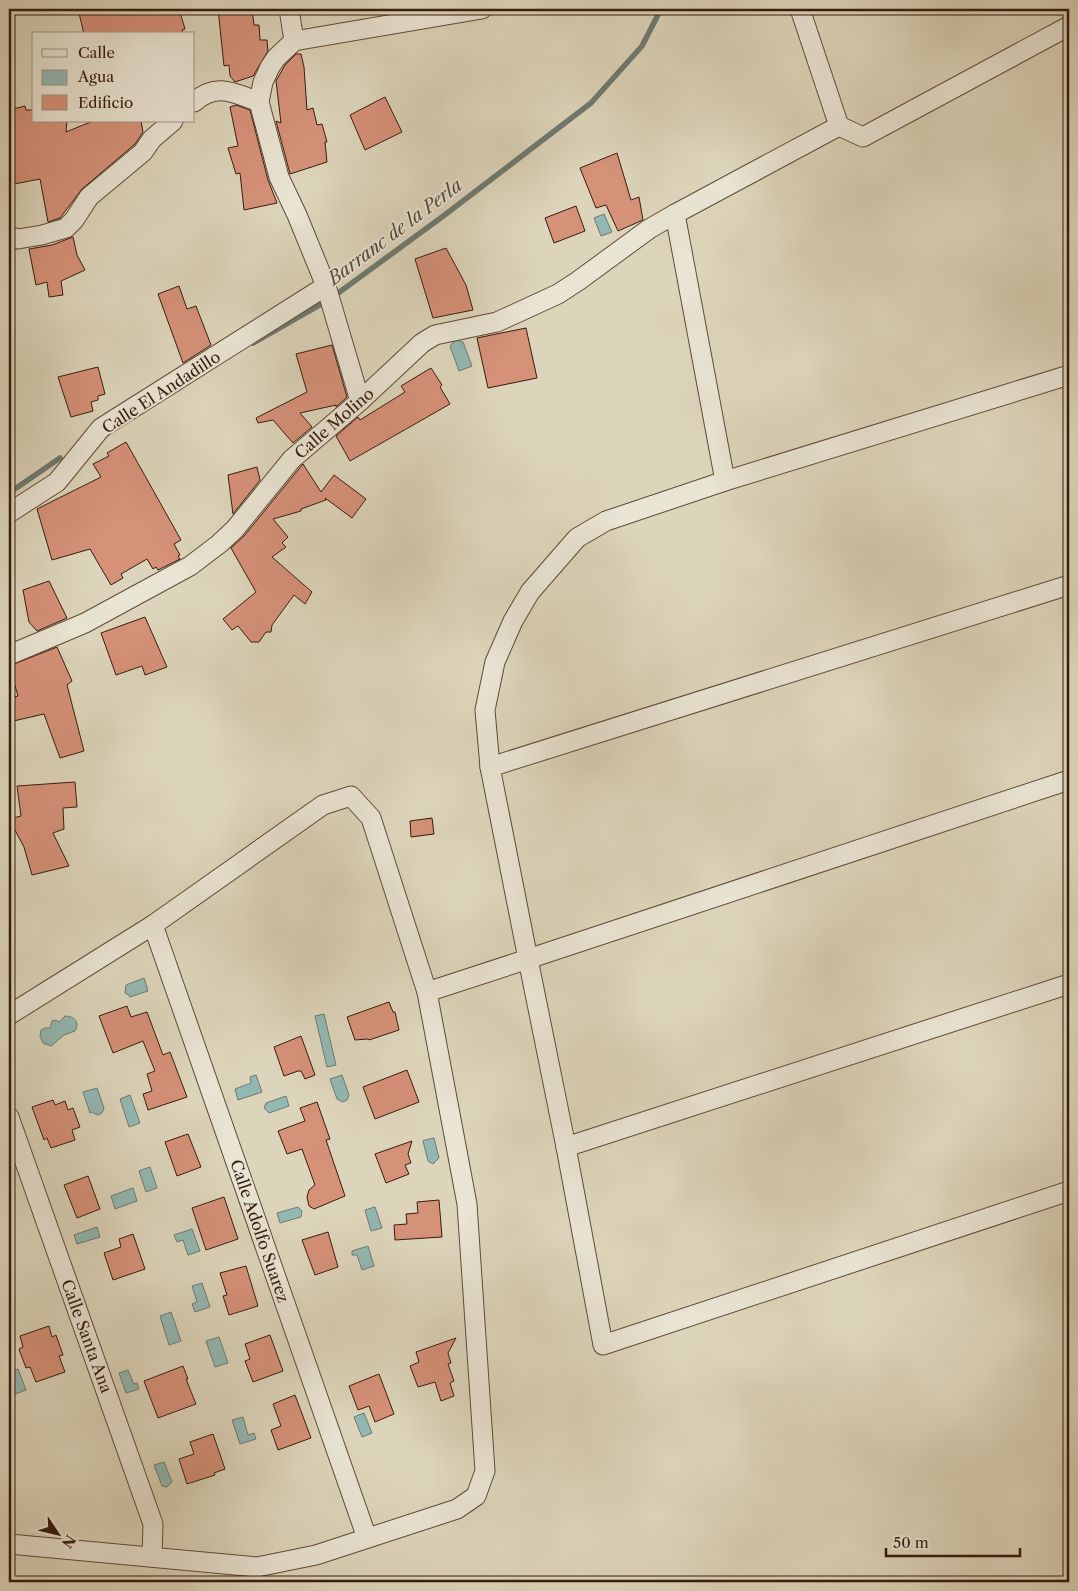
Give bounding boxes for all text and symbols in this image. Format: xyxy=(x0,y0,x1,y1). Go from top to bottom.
legend xyxy=(32,32,195,122)
text: Calle xyxy=(78,43,115,62)
text: Agua xyxy=(77,67,114,86)
text: Edificio xyxy=(78,93,133,112)
water label: Barranc de la Perla xyxy=(322,174,467,291)
street label: Calle El Andadillo xyxy=(98,346,224,438)
street label: Calle Molino xyxy=(290,383,378,463)
street label: Calle Adolfo Suarez xyxy=(226,1157,294,1305)
street label: Calle Santa Ana xyxy=(57,1277,117,1396)
north arrow xyxy=(32,1508,82,1558)
scale bar xyxy=(886,1526,1019,1558)
text: N xyxy=(58,1531,80,1552)
text: 50 m xyxy=(893,1533,929,1552)

